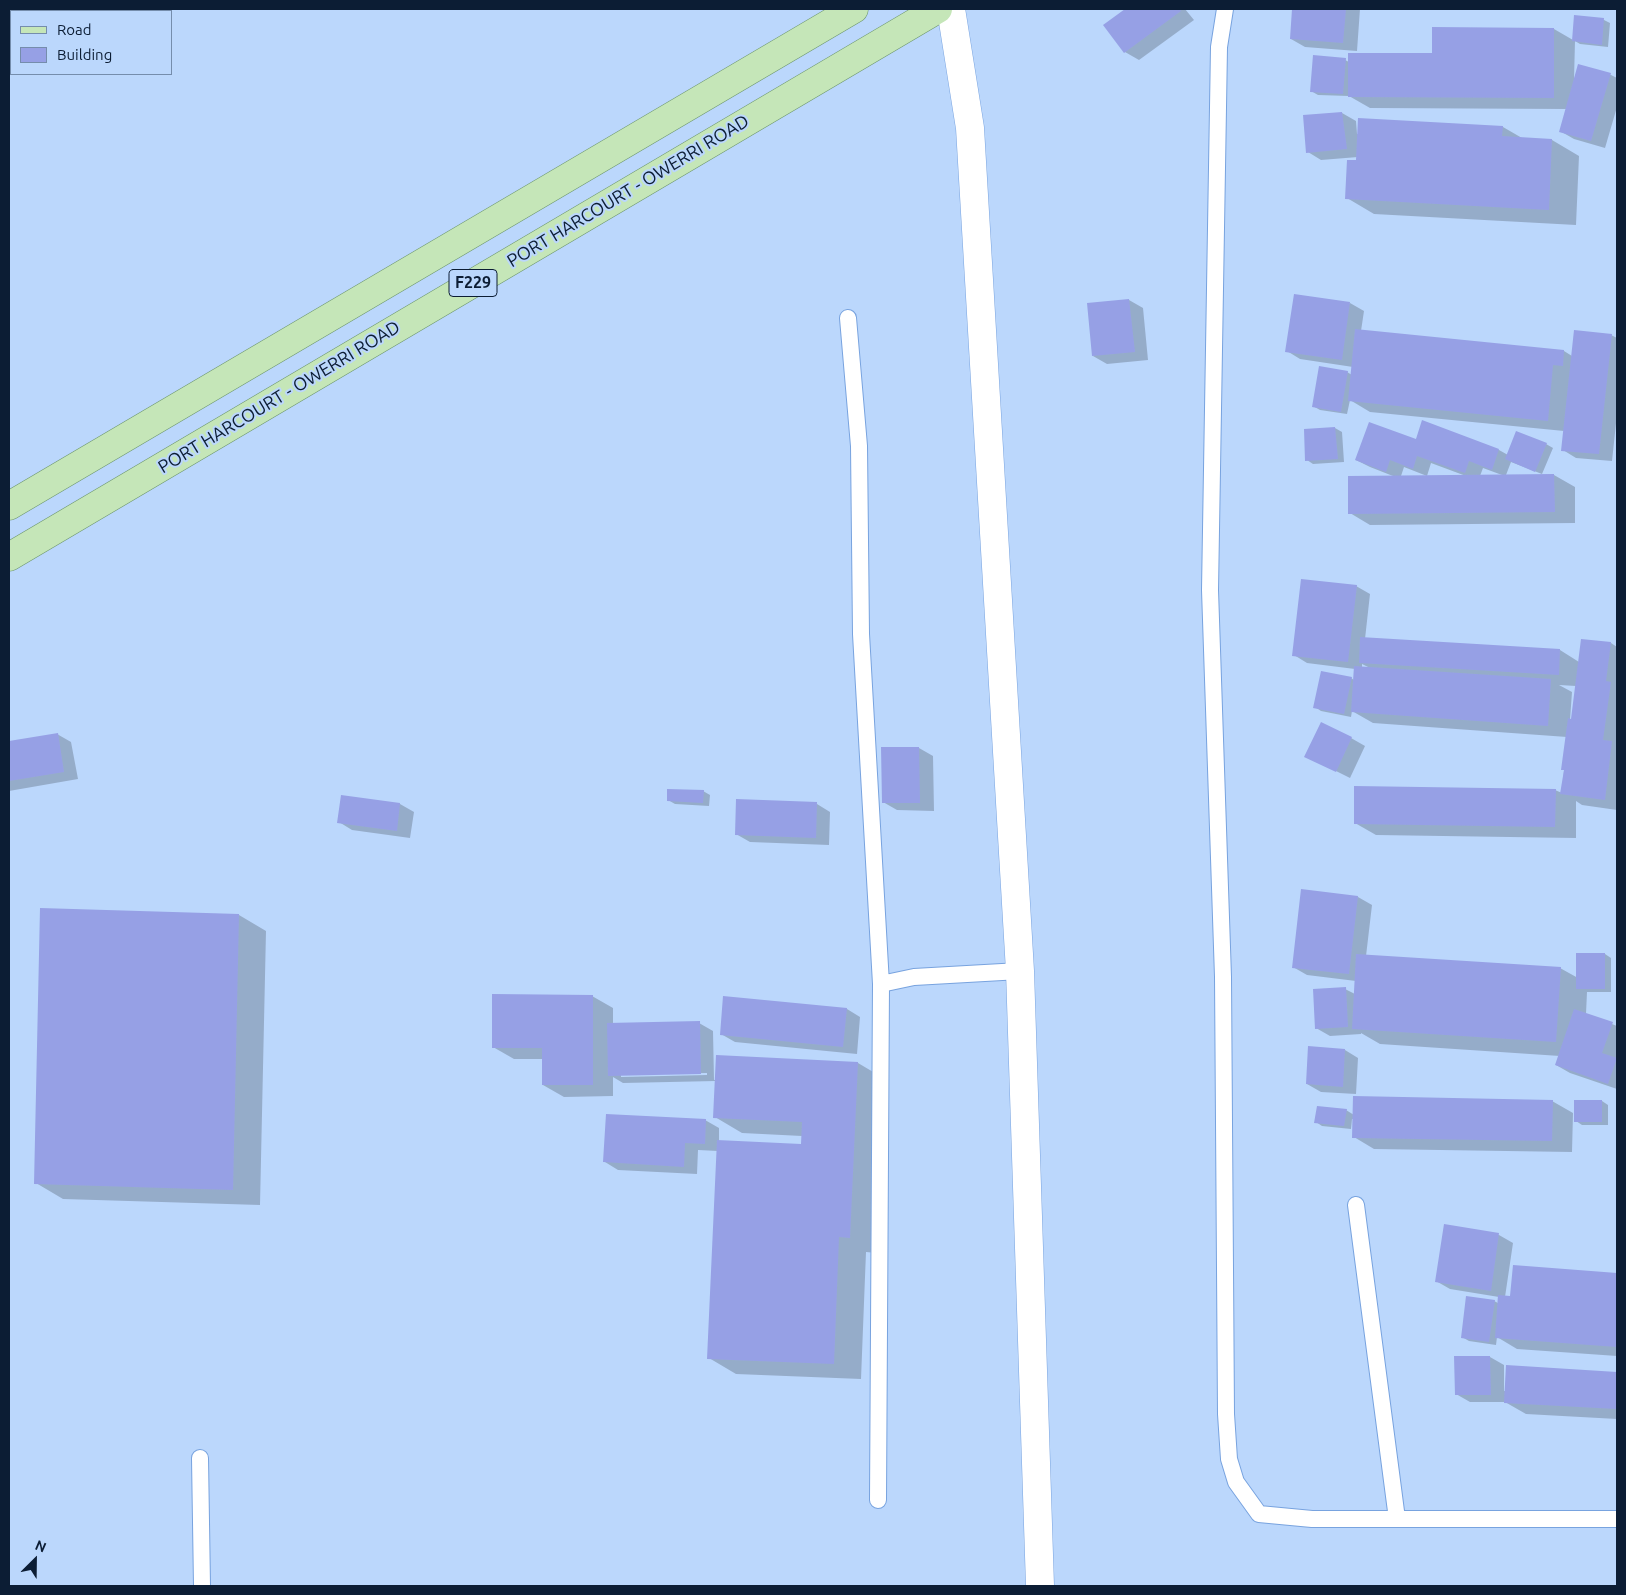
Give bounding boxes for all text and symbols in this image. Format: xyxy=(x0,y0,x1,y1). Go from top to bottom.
legend xyxy=(10,10,172,75)
text: Road xyxy=(57,21,92,38)
text: Building xyxy=(57,46,112,63)
street label: PORT HARCOURT - OWERRI ROAD xyxy=(503,110,753,272)
road number: F229 xyxy=(449,270,497,296)
street label: PORT HARCOURT - OWERRI ROAD xyxy=(154,316,404,478)
north arrow xyxy=(10,1535,60,1585)
text: N xyxy=(33,1537,49,1556)

